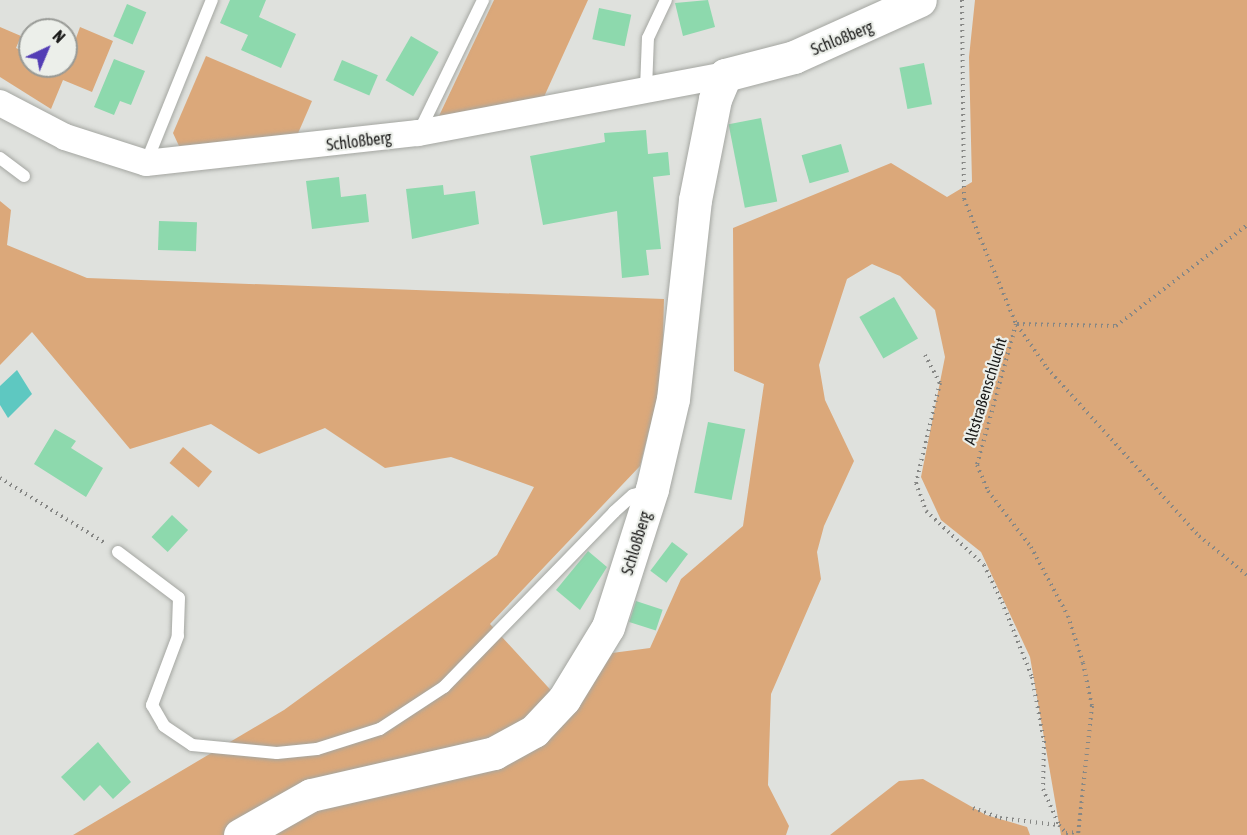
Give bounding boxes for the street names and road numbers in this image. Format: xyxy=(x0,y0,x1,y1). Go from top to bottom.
street label: Schloßberg xyxy=(808,17,876,59)
street label: Schloßberg xyxy=(325,127,393,155)
street label: Altstraßenschlucht xyxy=(960,335,1010,447)
street label: Schloßberg xyxy=(617,509,655,577)

